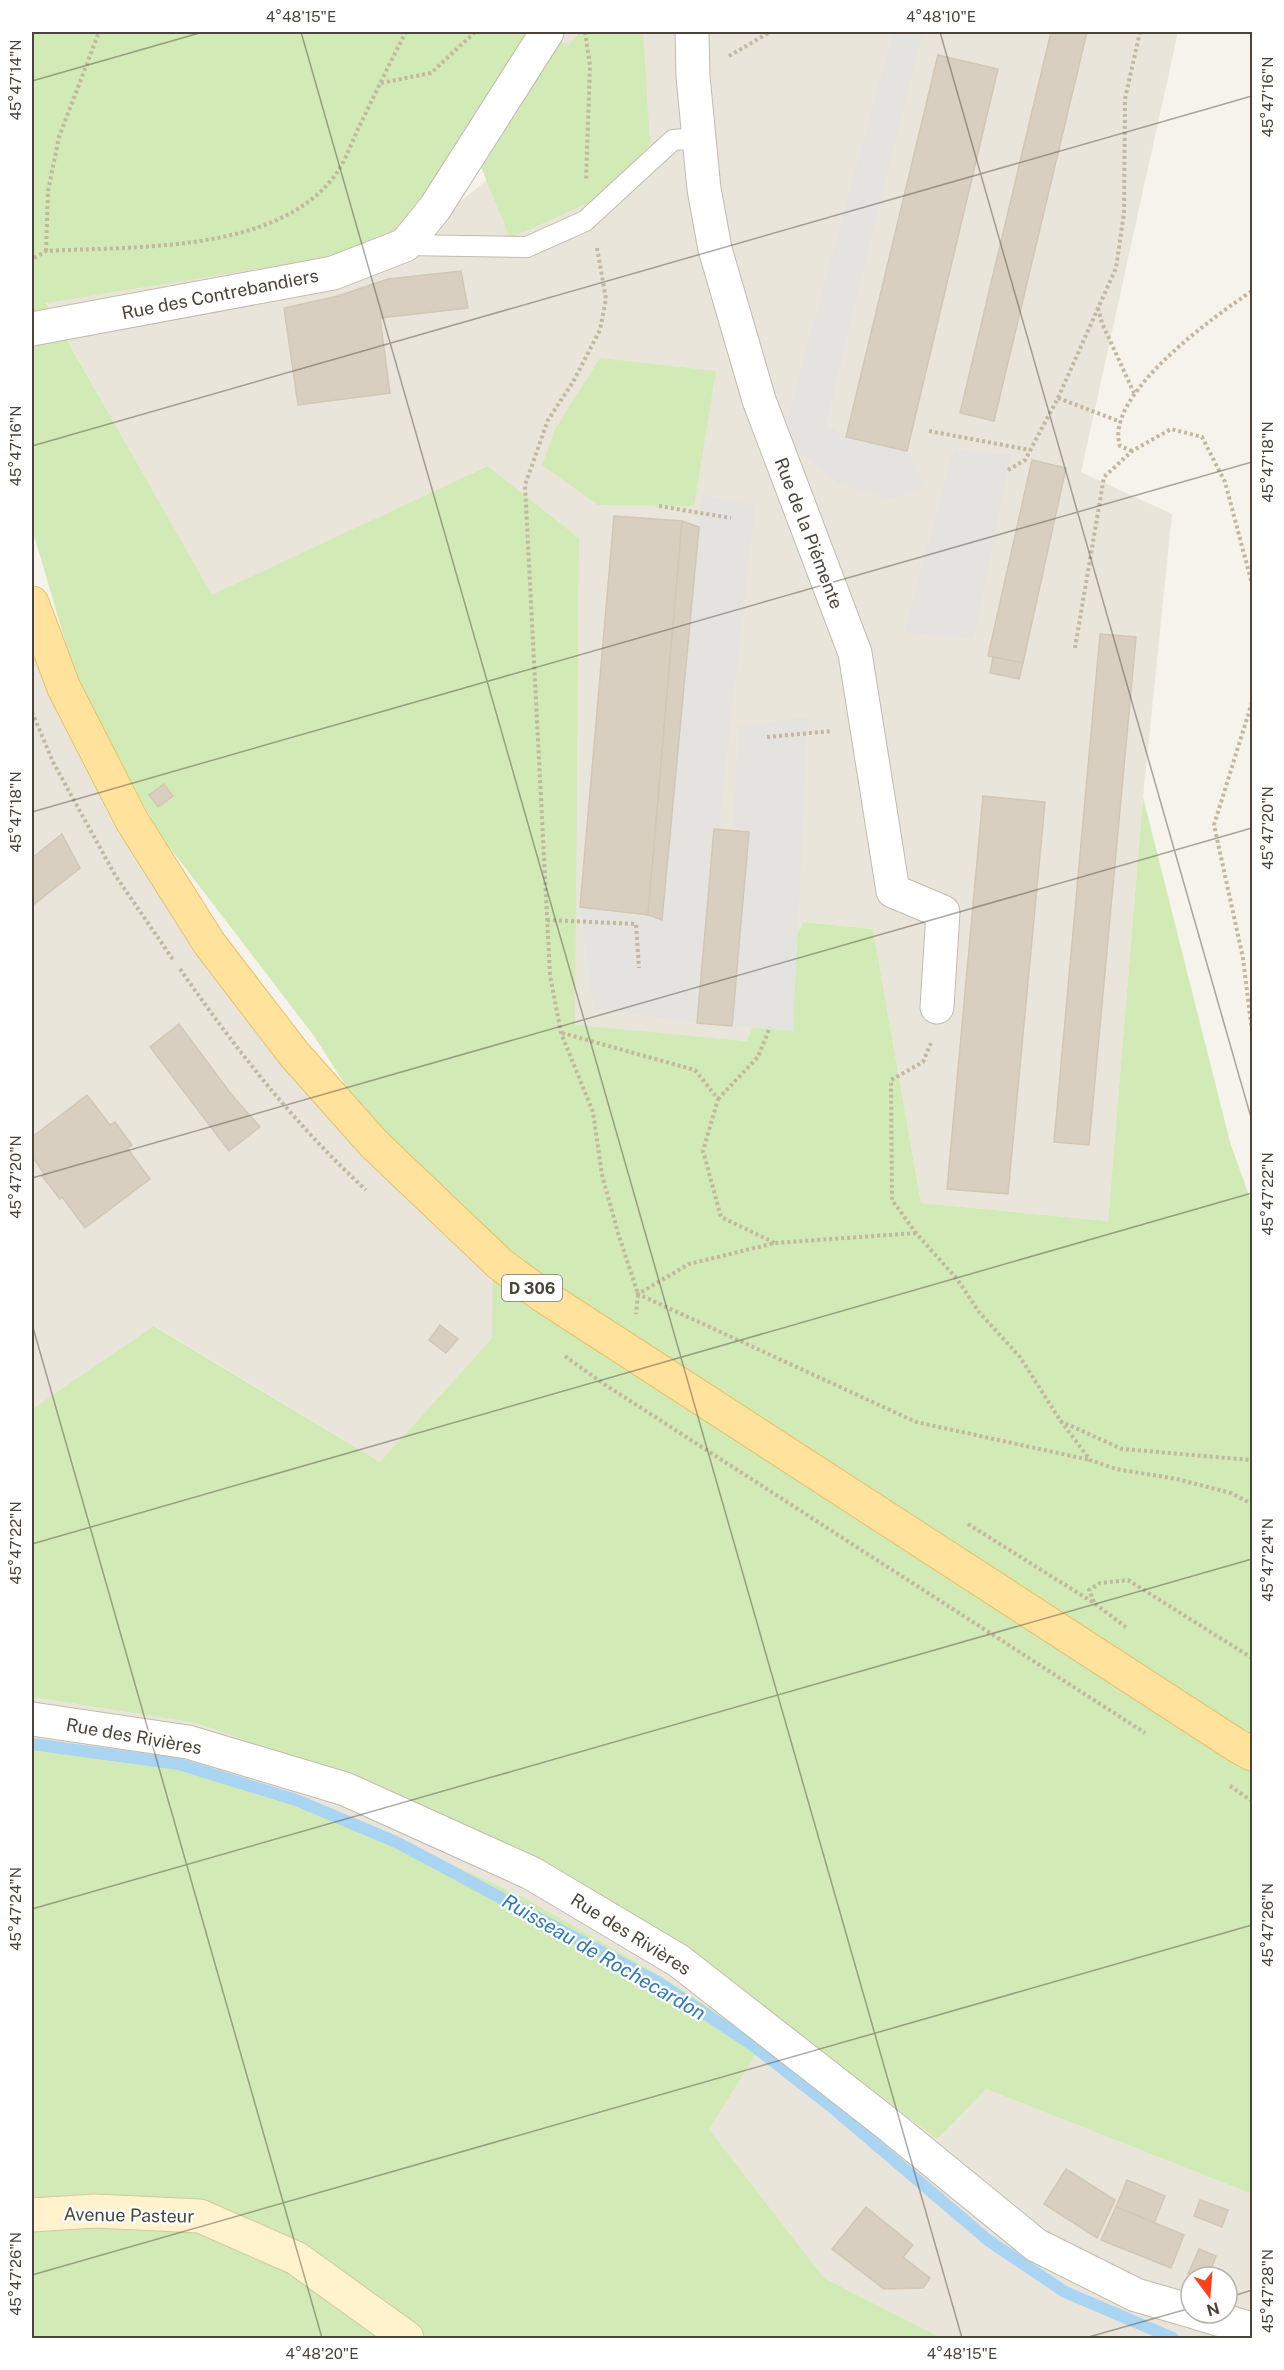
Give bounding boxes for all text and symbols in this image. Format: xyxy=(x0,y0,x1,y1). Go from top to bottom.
text: 4°48'15"E xyxy=(266,8,336,25)
text: 4°48'10"E xyxy=(906,8,976,25)
text: 45°47'14"N xyxy=(7,39,24,121)
text: 45°47'16"N xyxy=(1259,56,1276,138)
street label: Rue des Contrebandiers xyxy=(120,265,320,323)
text: 45°47'16"N xyxy=(7,405,24,487)
text: 45°47'18"N xyxy=(1259,421,1276,503)
street label: Rue de la Piémente xyxy=(770,454,848,612)
text: 45°47'18"N xyxy=(7,771,24,853)
text: 45°47'20"N xyxy=(1259,786,1276,870)
text: 45°47'20"N xyxy=(7,1135,24,1219)
text: 45°47'22"N xyxy=(1259,1152,1276,1236)
road number: D 306 xyxy=(502,1275,562,1301)
text: 45°47'22"N xyxy=(7,1501,24,1585)
text: 45°47'24"N xyxy=(1259,1518,1276,1602)
street label: Rue des Rivières xyxy=(65,1714,203,1758)
text: 45°47'24"N xyxy=(7,1867,24,1951)
text: 45°47'26"N xyxy=(1259,1883,1276,1967)
water label: Ruisseau de Rochecardon xyxy=(498,1889,710,2025)
street label: Rue des Rivières xyxy=(567,1889,695,1979)
street label: Avenue Pasteur xyxy=(63,2203,195,2227)
text: 45°47'26"N xyxy=(7,2232,24,2316)
text: 45°47'28"N xyxy=(1259,2249,1276,2333)
north arrow xyxy=(1179,2265,1239,2325)
text: N xyxy=(1204,2298,1222,2320)
text: 4°48'20"E xyxy=(285,2345,359,2362)
text: 4°48'15"E xyxy=(927,2345,997,2362)

